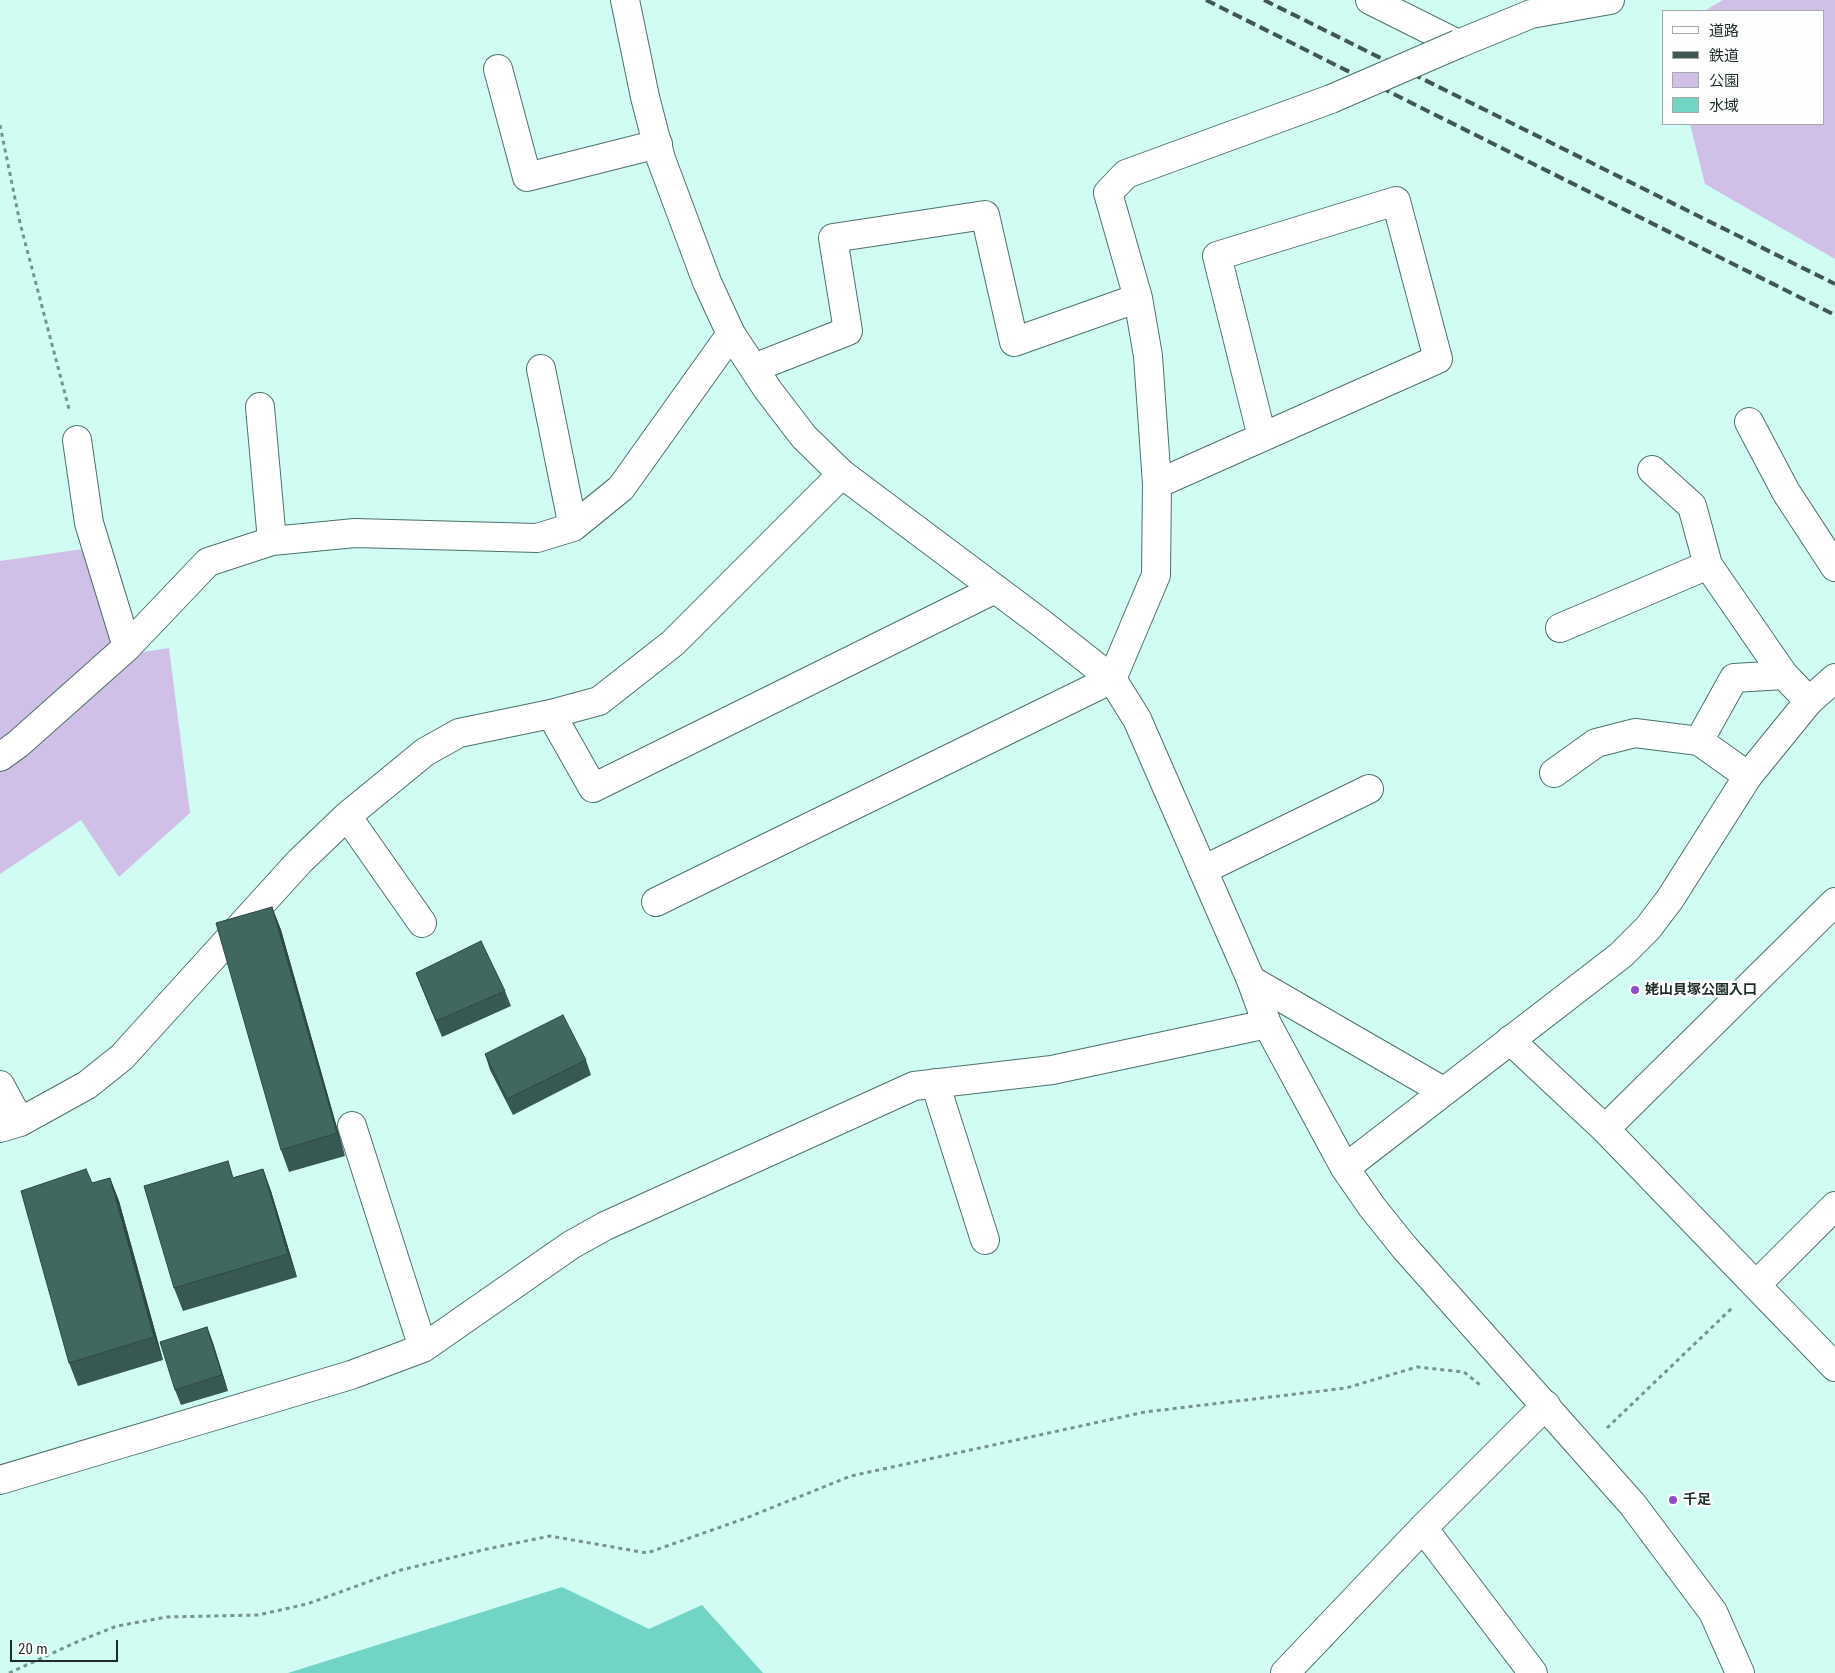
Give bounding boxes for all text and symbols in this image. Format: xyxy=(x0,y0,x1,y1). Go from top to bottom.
legend xyxy=(1662,10,1825,125)
text: 道路 xyxy=(1709,22,1739,40)
text: 鉄道 xyxy=(1709,47,1739,65)
text: 公園 xyxy=(1709,72,1739,90)
text: 水域 xyxy=(1709,97,1739,115)
place label: 姥山貝塚公園入口 xyxy=(1645,982,1757,998)
marker: 姥山貝塚公園入口 xyxy=(1629,984,1641,996)
place label: 千足 xyxy=(1683,1492,1711,1508)
marker: 千足 xyxy=(1667,1494,1679,1506)
scale bar xyxy=(12,1630,120,1662)
text: 20 m xyxy=(18,1640,48,1658)

